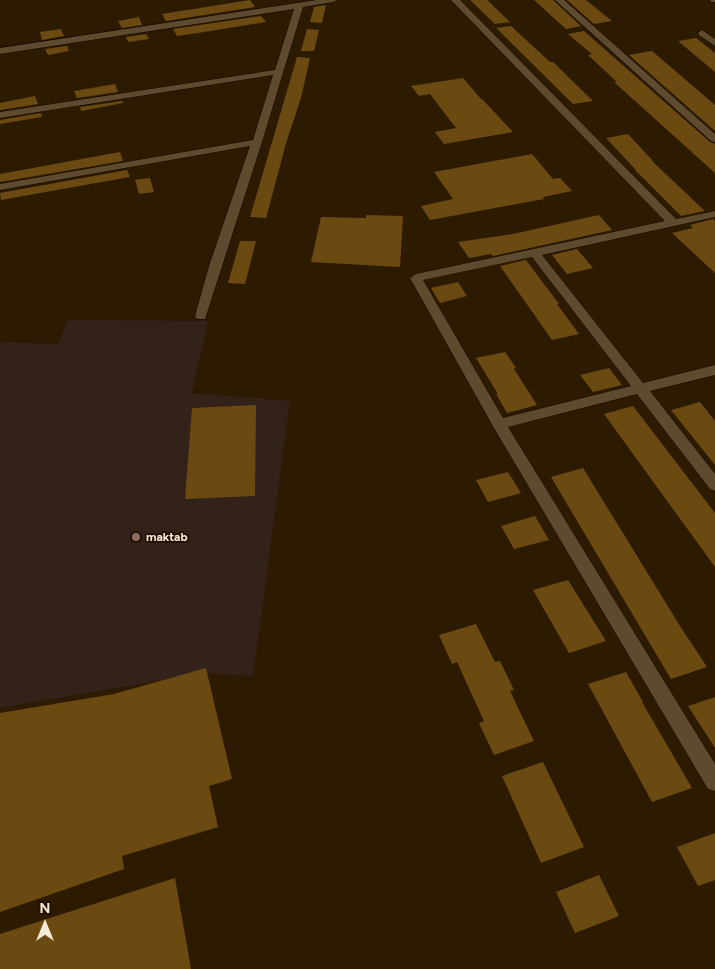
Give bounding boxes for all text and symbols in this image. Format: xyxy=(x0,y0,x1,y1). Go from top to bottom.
place label: maktab xyxy=(146,530,188,544)
marker: maktab xyxy=(130,531,142,543)
north arrow xyxy=(20,899,70,949)
text: N xyxy=(40,900,50,917)

